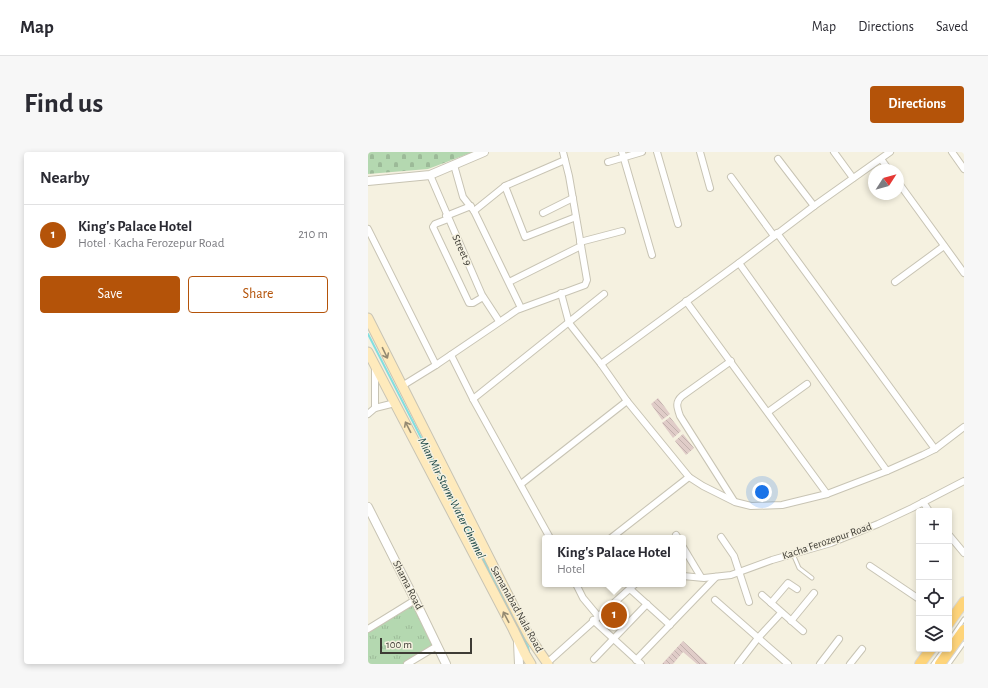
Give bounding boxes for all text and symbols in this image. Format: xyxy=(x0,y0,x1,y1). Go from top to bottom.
text: Map xyxy=(20,18,54,37)
text: Map xyxy=(812,20,836,34)
text: Directions xyxy=(858,20,914,34)
text: Saved xyxy=(936,20,968,34)
button: Directions xyxy=(870,86,964,123)
text: Find us xyxy=(24,90,103,118)
north arrow xyxy=(868,164,904,200)
text: Nearby xyxy=(40,169,90,186)
text: King's Palace Hotel xyxy=(78,219,192,234)
text: 1 xyxy=(51,228,55,241)
text: 210 m xyxy=(298,228,328,241)
street label: Street 9 xyxy=(450,233,474,267)
text: Hotel · Kacha Ferozepur Road xyxy=(78,237,224,250)
button: Save xyxy=(40,276,180,313)
button: Share xyxy=(188,276,328,313)
one-way arrow xyxy=(382,347,390,359)
one-way arrow xyxy=(404,421,411,433)
water label: Mian Mir Storm Water Channel xyxy=(416,435,488,561)
your location xyxy=(752,482,772,502)
map controls xyxy=(916,508,952,652)
button: + xyxy=(916,508,952,544)
street label: Kacha Ferozepur Road xyxy=(781,520,873,561)
popup xyxy=(542,535,686,587)
button: − xyxy=(916,544,952,580)
text: King's Palace Hotel xyxy=(557,545,671,560)
street label: Shama Road xyxy=(391,559,425,612)
text: Hotel xyxy=(557,563,585,576)
street label: Samanabad Nala Road xyxy=(489,564,545,654)
button: locate xyxy=(916,580,952,616)
pin: 1 xyxy=(601,600,627,630)
one-way arrow xyxy=(502,611,510,623)
button: layers xyxy=(916,616,952,652)
scale bar xyxy=(380,636,472,655)
text: 100 m xyxy=(386,639,412,650)

